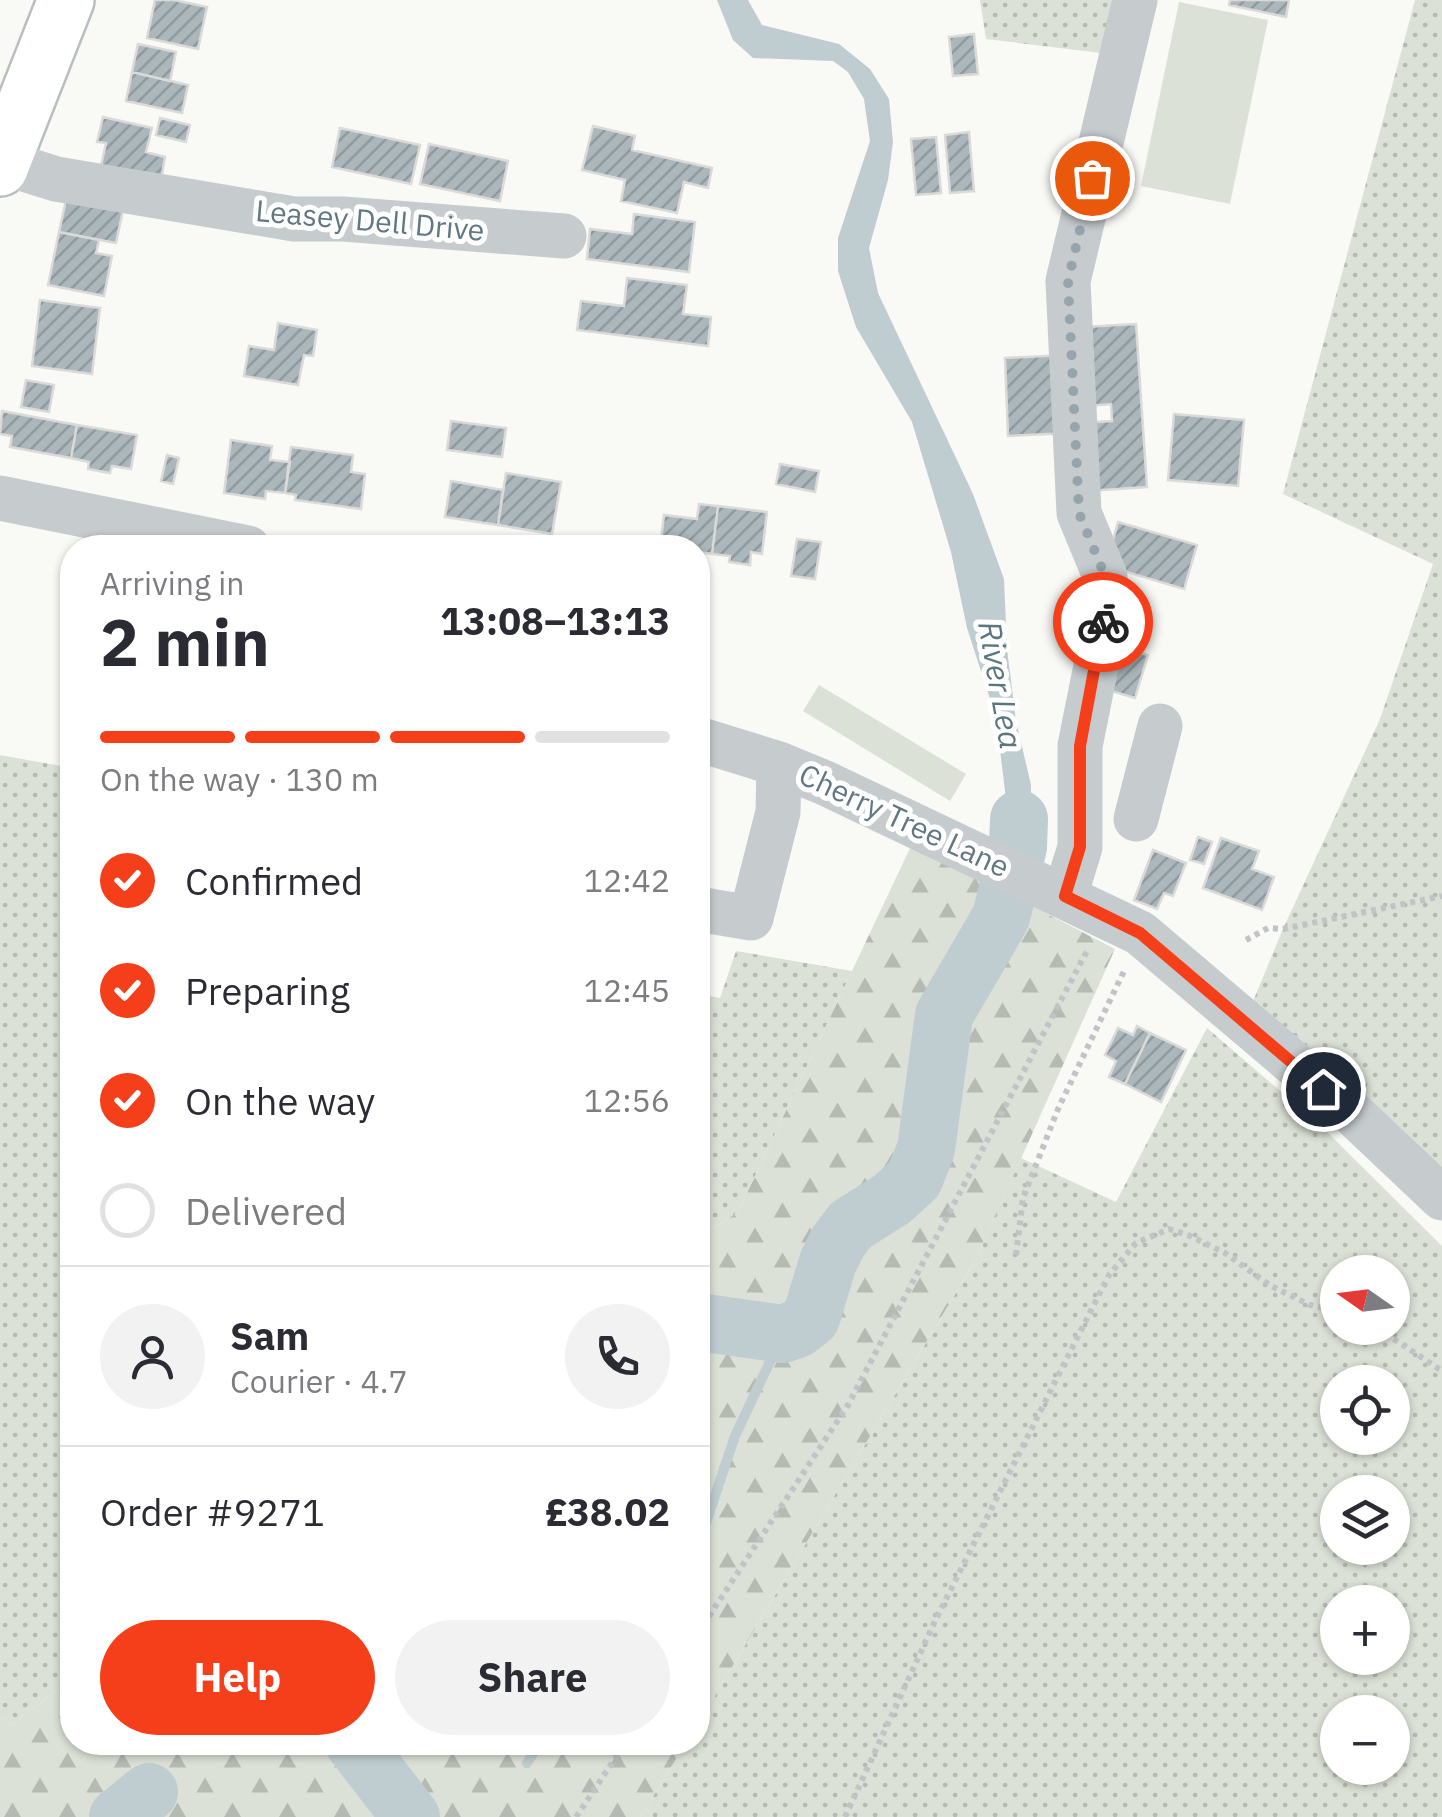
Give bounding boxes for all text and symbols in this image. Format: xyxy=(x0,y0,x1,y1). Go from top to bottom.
pin xyxy=(1050,136,1135,221)
icon: bag xyxy=(1065,151,1120,206)
street label: Leasey Dell Drive xyxy=(254,190,486,249)
text: Arriving in xyxy=(100,562,245,604)
courier xyxy=(1053,572,1153,672)
icon: bike xyxy=(1076,595,1131,650)
text: 13:08–13:13 xyxy=(440,596,670,645)
text: 2 min xyxy=(100,599,270,684)
water label: River Lea xyxy=(969,618,1033,752)
street label: Cherry Tree Lane xyxy=(793,754,1016,885)
text: On the way · 130 m xyxy=(100,758,379,800)
icon: check xyxy=(100,853,155,908)
text: Confirmed xyxy=(185,856,363,905)
text: 12:42 xyxy=(584,859,670,901)
icon: check xyxy=(100,963,155,1018)
text: Preparing xyxy=(185,966,350,1015)
text: 12:45 xyxy=(584,969,670,1011)
pin xyxy=(1281,1047,1366,1132)
icon: home xyxy=(1296,1062,1351,1117)
icon: check xyxy=(100,1073,155,1128)
text: On the way xyxy=(185,1076,375,1125)
text: 12:56 xyxy=(584,1079,670,1121)
text: Delivered xyxy=(185,1186,347,1235)
north arrow xyxy=(1320,1255,1410,1345)
map controls xyxy=(1320,1255,1410,1785)
button: person xyxy=(100,1304,205,1409)
button: phone xyxy=(565,1304,670,1409)
text: Sam xyxy=(230,1311,309,1360)
text: Courier · 4.7 xyxy=(230,1360,408,1402)
button: locate xyxy=(1320,1365,1410,1455)
button: layers xyxy=(1320,1475,1410,1565)
text: Order #9271 xyxy=(100,1487,325,1536)
text: £38.02 xyxy=(545,1487,670,1536)
button: + xyxy=(1320,1585,1410,1675)
button: Help xyxy=(100,1620,375,1735)
button: Share xyxy=(395,1620,670,1735)
button: − xyxy=(1320,1695,1410,1785)

